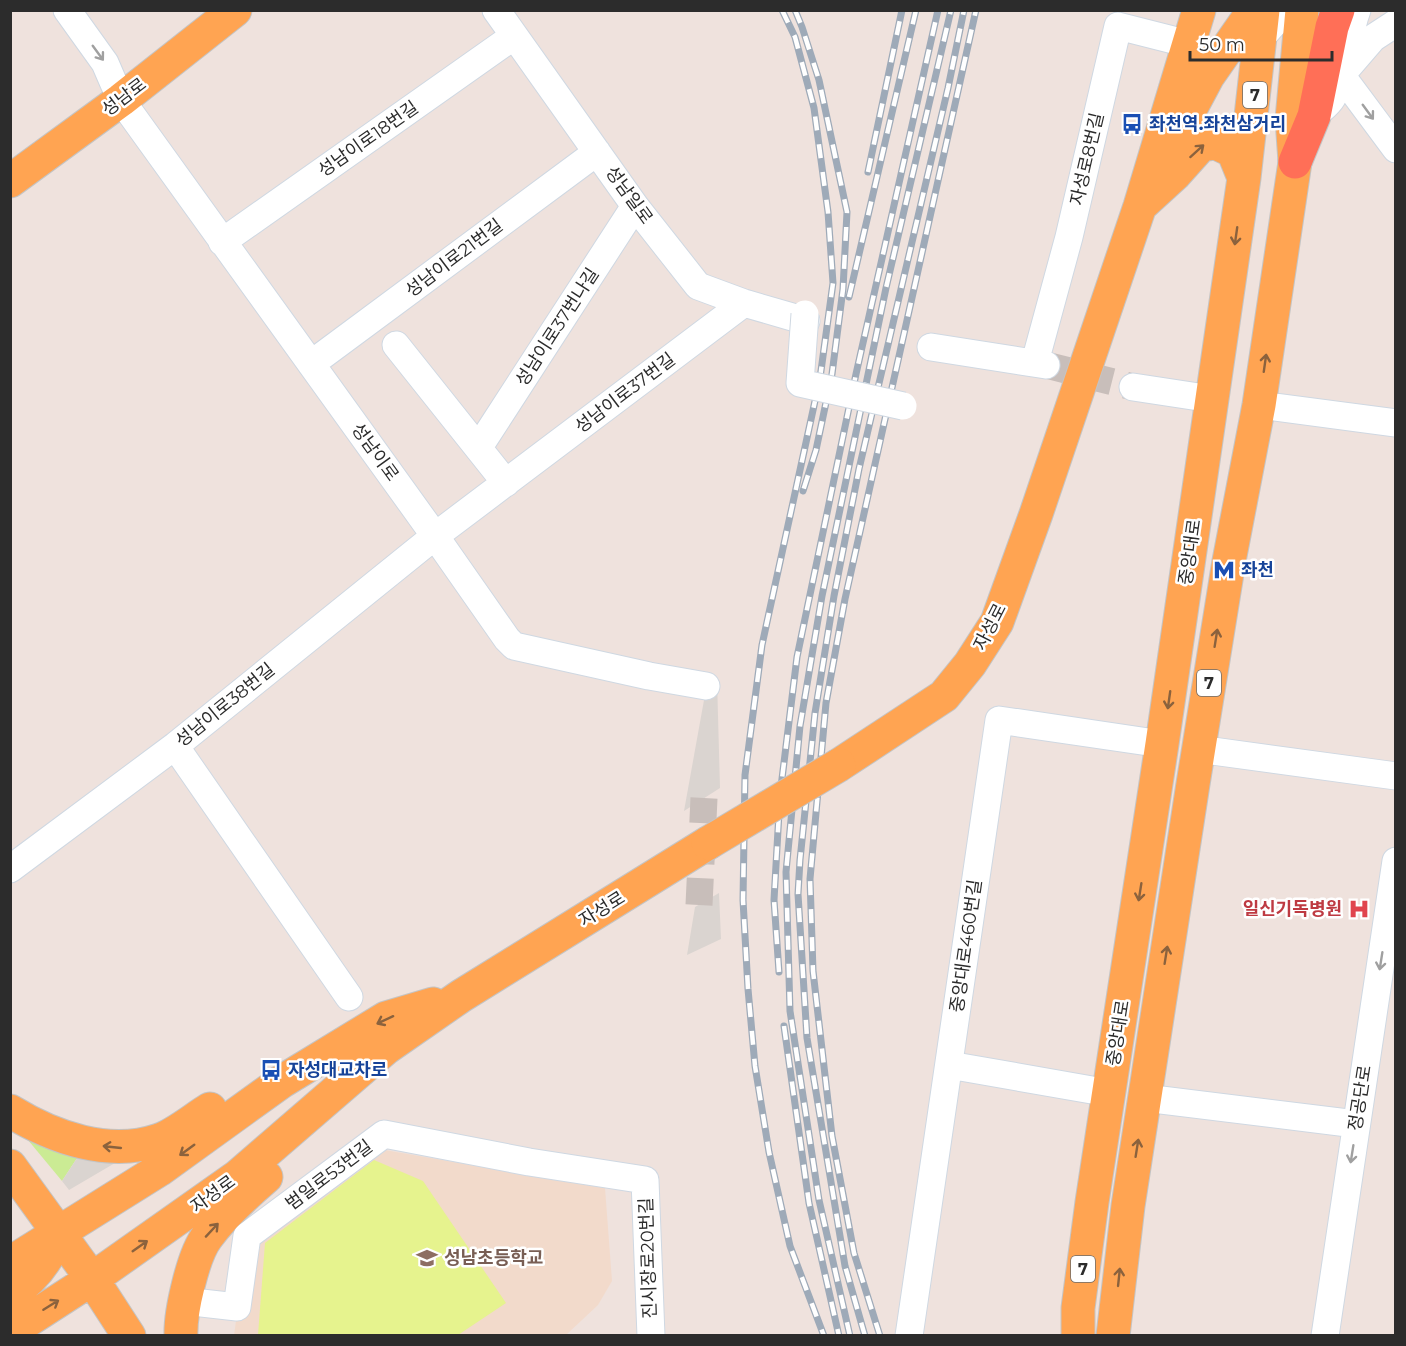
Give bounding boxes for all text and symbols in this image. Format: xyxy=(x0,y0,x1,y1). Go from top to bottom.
scale bar xyxy=(1190,24,1332,62)
text: 50 m xyxy=(1199,34,1245,56)
one-way arrow xyxy=(92,45,104,61)
street label: 성남로 xyxy=(98,73,150,121)
road number: 7 xyxy=(1243,82,1267,108)
street label: 성남이로18번길 xyxy=(314,96,422,182)
one-way arrow xyxy=(1362,104,1375,120)
street label: 자성로8번길 xyxy=(1066,111,1108,207)
bus stop icon: 좌천역.좌천삼거리 xyxy=(1120,112,1144,136)
place label: 좌천역.좌천삼거리 xyxy=(1149,113,1286,135)
one-way arrow xyxy=(1190,144,1205,158)
street label: 성남일로 xyxy=(601,162,657,228)
street label: 성남이로21번길 xyxy=(401,214,507,302)
one-way arrow xyxy=(1230,226,1241,246)
street label: 성남이로37번나길 xyxy=(511,264,603,390)
street label: 성남이로37번길 xyxy=(571,348,679,438)
one-way arrow xyxy=(1260,354,1271,374)
street label: 성남이로 xyxy=(347,419,403,485)
street label: 중앙대로 xyxy=(1174,518,1206,586)
metro station icon: 좌천 xyxy=(1212,558,1236,582)
place label: 좌천 xyxy=(1241,559,1274,581)
street label: 자성로 xyxy=(969,600,1011,654)
one-way arrow xyxy=(1211,629,1222,648)
street label: 성남이로38번길 xyxy=(171,658,279,752)
road number: 7 xyxy=(1197,670,1221,696)
one-way arrow xyxy=(1163,689,1174,709)
street label: 중앙대로460번길 xyxy=(946,878,986,1014)
one-way arrow xyxy=(1134,882,1145,902)
street label: 자성로 xyxy=(575,887,629,931)
hospital icon: 일신기독병원 xyxy=(1347,897,1371,921)
place label: 일신기독병원 xyxy=(1243,898,1342,920)
one-way arrow xyxy=(1161,946,1172,966)
one-way arrow xyxy=(1375,950,1386,970)
street label: 중앙대로 xyxy=(1102,999,1134,1067)
one-way arrow xyxy=(377,1015,395,1027)
bus stop icon: 자성대교차로 xyxy=(259,1058,283,1082)
place label: 자성대교차로 xyxy=(288,1059,387,1081)
street label: 정공단로 xyxy=(1344,1064,1376,1132)
street label: 범일로53번길 xyxy=(281,1135,377,1215)
one-way arrow xyxy=(1131,1138,1142,1158)
one-way arrow xyxy=(102,1141,122,1152)
one-way arrow xyxy=(1346,1143,1357,1163)
one-way arrow xyxy=(180,1144,196,1156)
street label: 자성로 xyxy=(186,1170,240,1218)
street label: 진시장로20번길 xyxy=(635,1197,661,1319)
one-way arrow xyxy=(205,1223,220,1238)
one-way arrow xyxy=(131,1240,147,1252)
school or university icon: 성남초등학교 xyxy=(415,1246,439,1270)
place label: 성남초등학교 xyxy=(444,1247,543,1269)
road number: 7 xyxy=(1071,1256,1095,1282)
one-way arrow xyxy=(1114,1268,1125,1288)
one-way arrow xyxy=(42,1299,59,1311)

